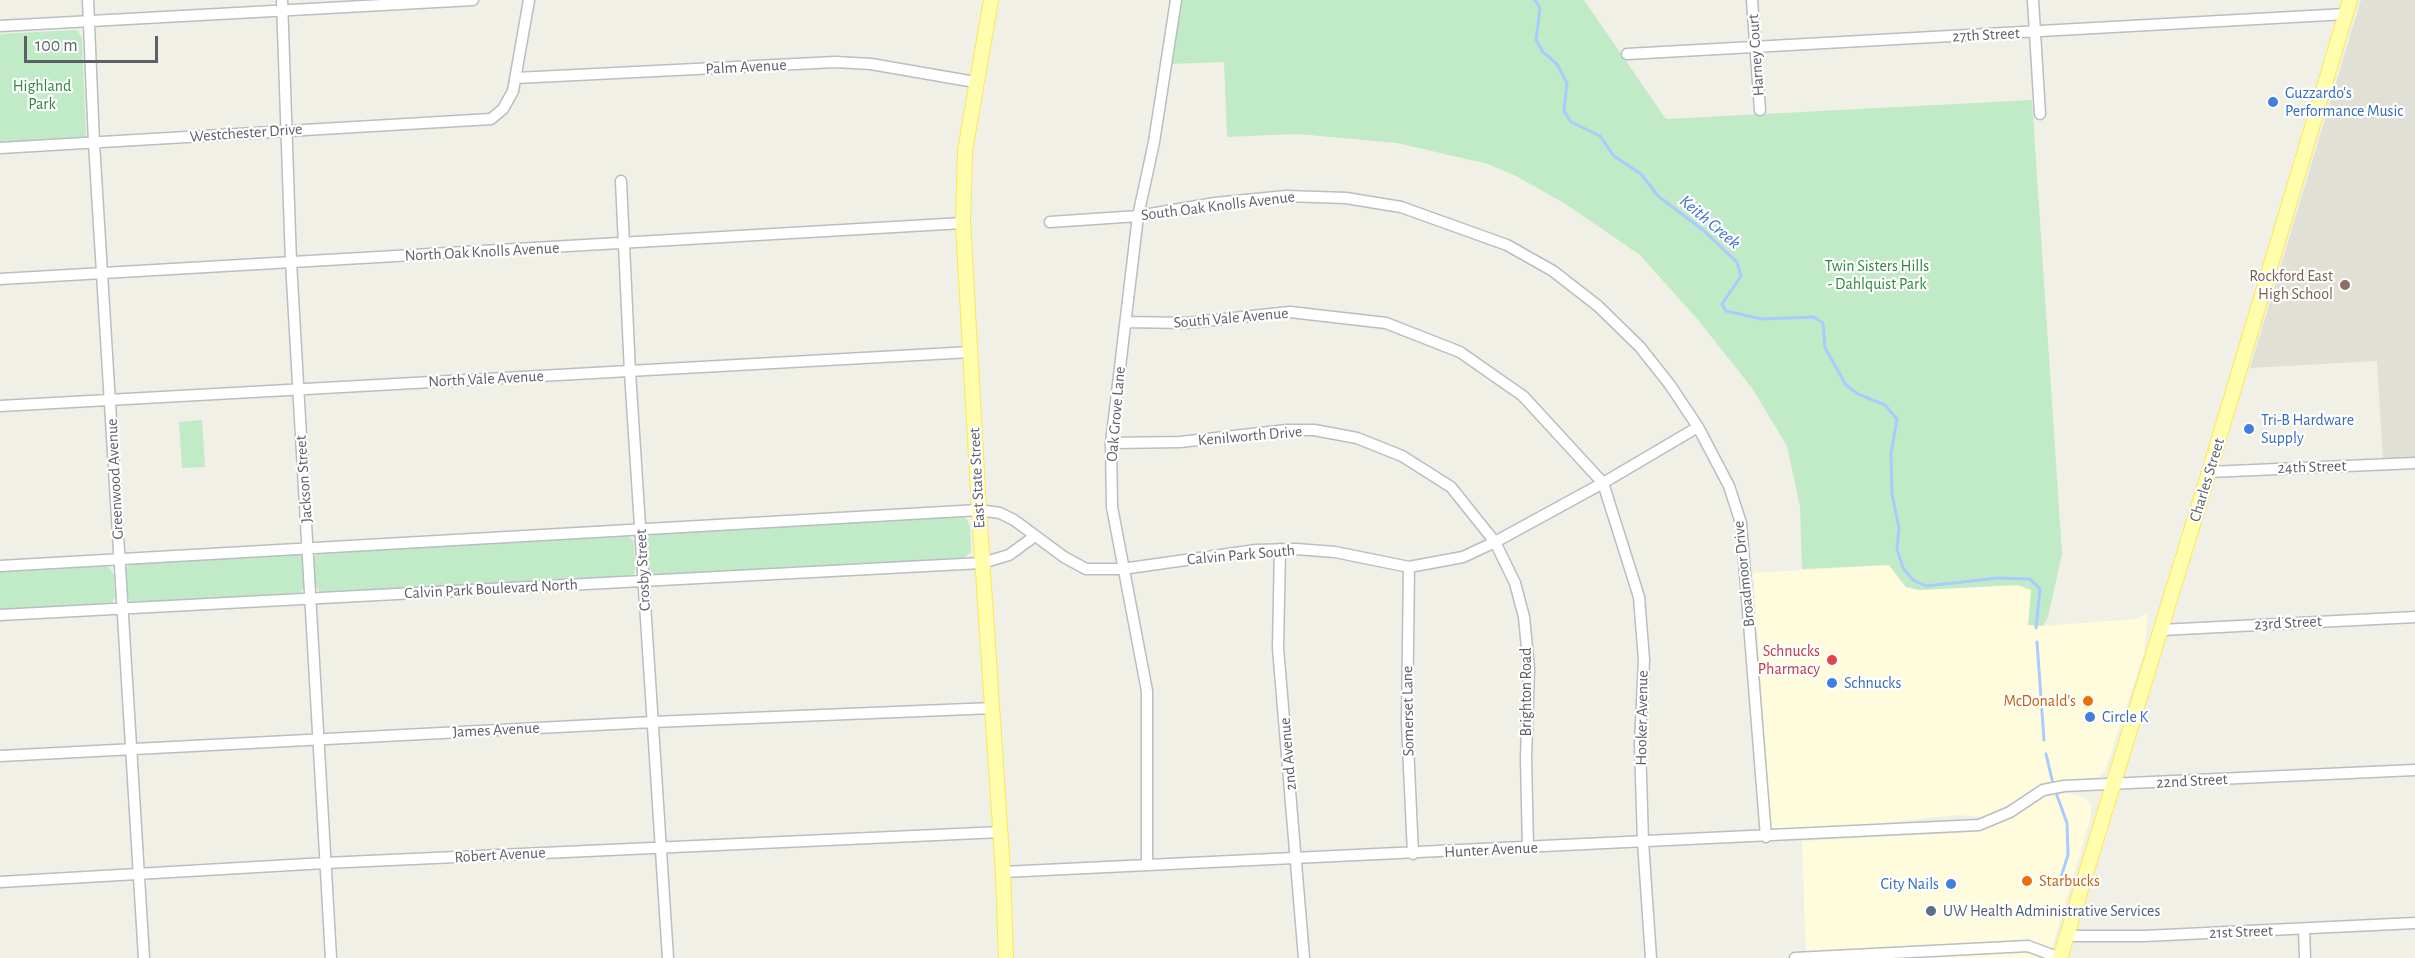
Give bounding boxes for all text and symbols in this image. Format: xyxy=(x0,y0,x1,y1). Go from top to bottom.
street label: Harney Court xyxy=(1744,13,1768,97)
scale bar xyxy=(27,24,160,62)
street label: 27th Street xyxy=(1952,24,2020,46)
text: 100 m xyxy=(35,37,78,55)
street label: Palm Avenue xyxy=(705,55,787,79)
park label: Highland Park xyxy=(13,76,71,114)
place label: Guzzardo's Performance Music xyxy=(2285,83,2403,121)
marker: Guzzardo's Performance Music xyxy=(2266,95,2280,109)
street label: Westchester Drive xyxy=(189,119,303,147)
street label: South Oak Knolls Avenue xyxy=(1140,187,1296,225)
water label: Keith Creek xyxy=(1675,190,1745,254)
street label: North Oak Knolls Avenue xyxy=(404,238,560,266)
park label: Twin Sisters Hills - Dahlquist Park xyxy=(1825,256,1929,294)
place label: Rockford East High School xyxy=(2249,266,2333,304)
marker: Rockford East High School xyxy=(2338,278,2352,292)
street label: South Vale Avenue xyxy=(1173,303,1289,333)
street label: North Vale Avenue xyxy=(428,366,544,392)
street label: Oak Grove Lane xyxy=(1102,366,1130,462)
place label: Tri-B Hardware Supply xyxy=(2261,410,2354,448)
street label: Greenwood Avenue xyxy=(102,418,128,540)
street label: Kenilworth Drive xyxy=(1197,422,1303,450)
marker: Tri-B Hardware Supply xyxy=(2242,422,2256,436)
street label: East State Street xyxy=(965,427,989,529)
street label: Jackson Street xyxy=(291,435,317,523)
street label: Charles Street xyxy=(2185,436,2229,524)
street label: 24th Street xyxy=(2277,456,2347,478)
street label: Broadmoor Drive xyxy=(1729,520,1759,628)
street label: Crosby Street xyxy=(631,529,655,611)
street label: Calvin Park South xyxy=(1186,541,1296,569)
street label: Calvin Park Boulevard North xyxy=(404,575,578,603)
street label: 23rd Street xyxy=(2254,612,2322,634)
place label: Schnucks Pharmacy xyxy=(1758,641,1820,679)
street label: Brighton Road xyxy=(1516,648,1536,736)
marker: Schnucks Pharmacy xyxy=(1825,653,1839,667)
street label: Somerset Lane xyxy=(1398,665,1418,757)
street label: Hooker Avenue xyxy=(1632,670,1652,766)
place label: Schnucks xyxy=(1844,673,1901,693)
marker: Schnucks xyxy=(1825,676,1839,690)
place label: McDonald's xyxy=(2004,691,2076,711)
marker: McDonald's xyxy=(2081,694,2095,708)
place label: Circle K xyxy=(2102,707,2148,727)
marker: Circle K xyxy=(2083,710,2097,724)
street label: 2nd Avenue xyxy=(1275,717,1301,791)
street label: James Avenue xyxy=(452,718,540,742)
street label: 22nd Street xyxy=(2156,770,2228,792)
street label: Hunter Avenue xyxy=(1444,838,1538,862)
street label: Robert Avenue xyxy=(454,843,546,867)
place label: Starbucks xyxy=(2039,871,2100,891)
place label: City Nails xyxy=(1880,874,1939,894)
marker: Starbucks xyxy=(2020,874,2034,888)
marker: City Nails xyxy=(1944,877,1958,891)
place label: UW Health Administrative Services xyxy=(1943,901,2160,921)
marker: UW Health Administrative Services xyxy=(1924,904,1938,918)
street label: 21st Street xyxy=(2209,921,2273,943)

